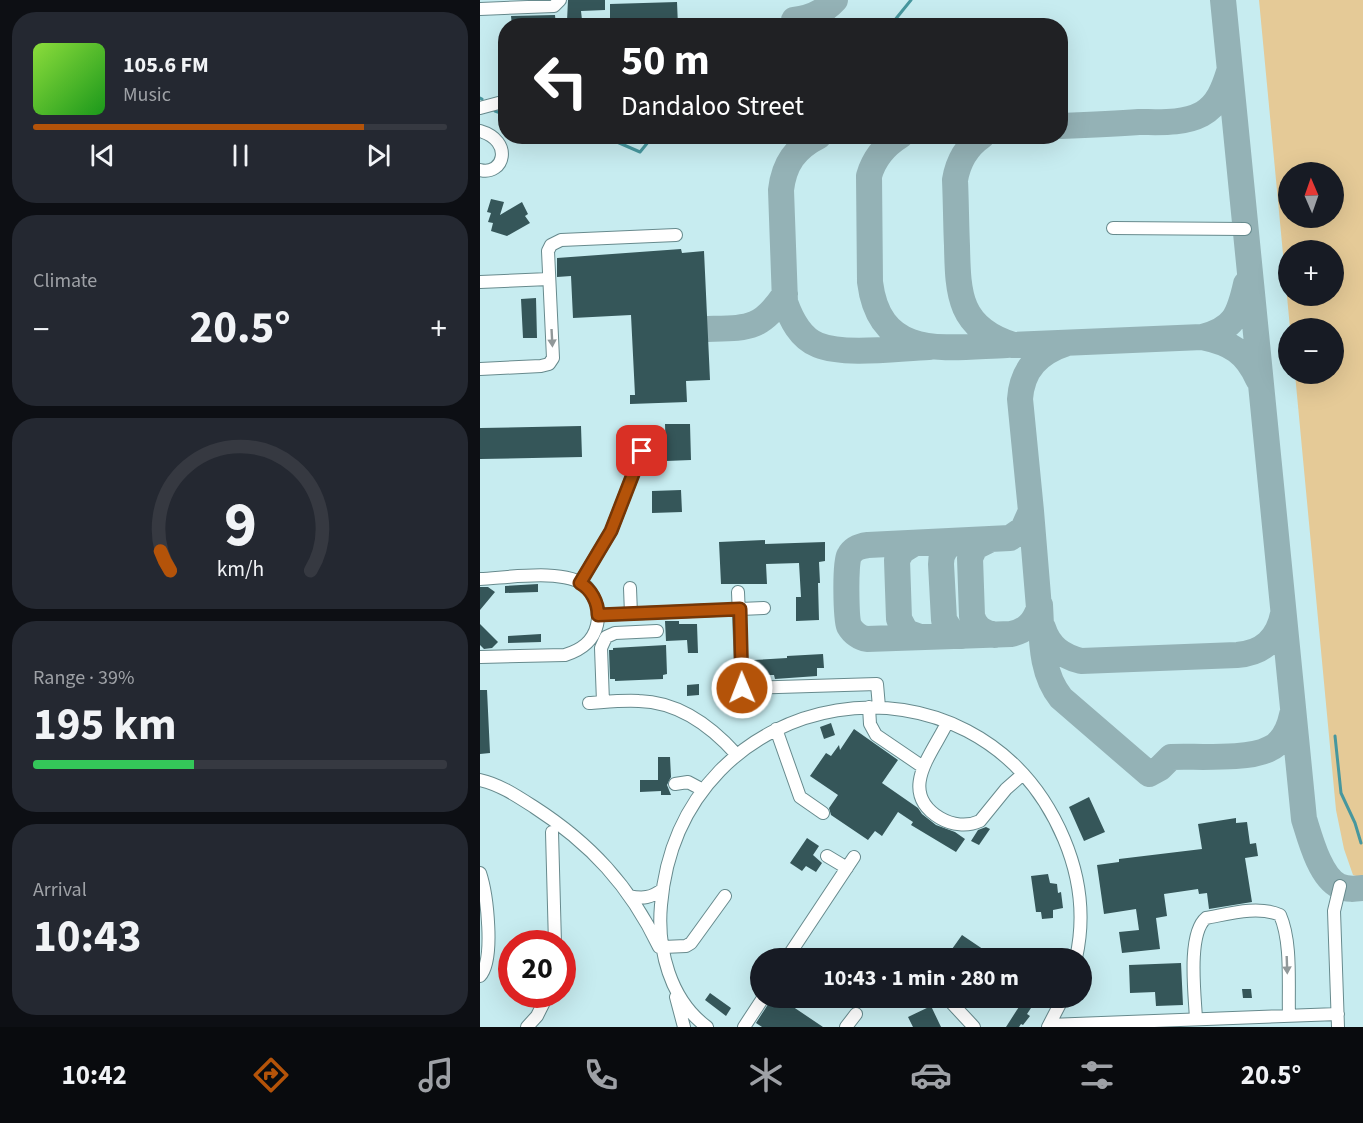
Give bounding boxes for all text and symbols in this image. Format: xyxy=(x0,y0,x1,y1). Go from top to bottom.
text: 50 m xyxy=(621,31,710,91)
icon: left xyxy=(522,42,600,120)
text: 105.6 FM xyxy=(123,49,209,81)
text: Music xyxy=(123,81,171,109)
text: Dandaloo Street xyxy=(621,87,804,126)
icon: previous xyxy=(86,139,119,172)
icon: pause xyxy=(224,139,257,172)
icon: next xyxy=(362,139,395,172)
north arrow xyxy=(1278,162,1344,228)
map controls xyxy=(1278,162,1344,384)
button: + xyxy=(1278,240,1344,306)
text: Climate xyxy=(33,267,97,295)
text: 20.5° xyxy=(189,296,291,360)
text: − xyxy=(33,306,49,353)
text: + xyxy=(431,306,447,353)
button: − xyxy=(1278,318,1344,384)
one-way arrow xyxy=(548,328,557,347)
pin xyxy=(616,425,667,476)
icon: arrive xyxy=(625,434,658,467)
text: 9 xyxy=(224,481,256,570)
text: km/h xyxy=(216,554,264,585)
position arrow xyxy=(710,656,774,720)
text: Range · 39% xyxy=(33,664,134,692)
text: 195 km xyxy=(33,693,177,757)
text: Arrival xyxy=(33,876,87,904)
text: 10:43 xyxy=(33,905,142,969)
speed limit sign: 20 xyxy=(498,930,576,1008)
one-way arrow xyxy=(1283,955,1292,974)
text: 10:43 · 1 min · 280 m xyxy=(823,962,1019,994)
icon: directions xyxy=(250,1054,292,1096)
icon: music xyxy=(415,1054,457,1096)
icon: phone xyxy=(580,1054,622,1096)
icon: climate xyxy=(745,1054,787,1096)
icon: car xyxy=(910,1054,952,1096)
icon: filters xyxy=(1076,1054,1118,1096)
text: 10:42 xyxy=(62,1056,127,1095)
text: 20.5° xyxy=(1241,1056,1301,1095)

